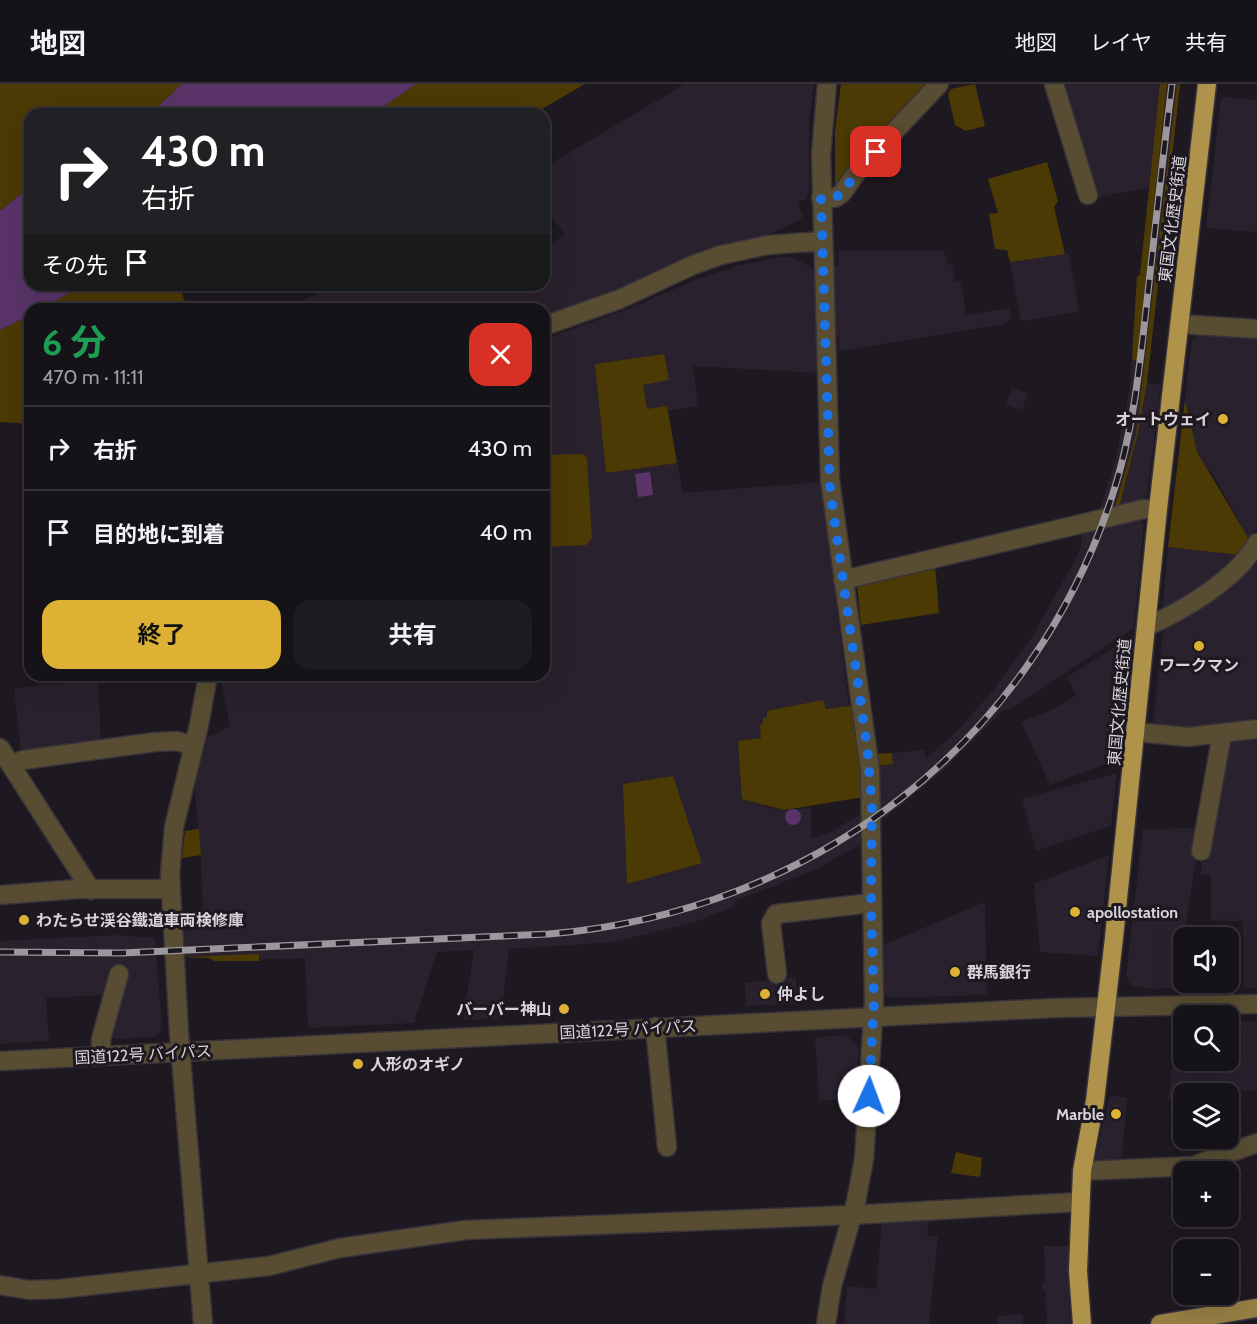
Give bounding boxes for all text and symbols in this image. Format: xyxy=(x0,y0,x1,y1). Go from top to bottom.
text: 地図 xyxy=(30,26,86,60)
text: 地図 xyxy=(1015,30,1057,55)
text: レイヤ xyxy=(1090,30,1152,55)
text: 共有 xyxy=(1185,30,1227,55)
text: 430 m xyxy=(141,125,265,177)
pin xyxy=(850,126,901,177)
icon: right xyxy=(42,132,120,210)
icon: arrive xyxy=(859,135,892,168)
street label: 東国文化歴史街道 xyxy=(1155,154,1190,284)
text: 右折 xyxy=(141,182,195,215)
icon: arrive xyxy=(120,246,153,279)
text: その先 xyxy=(42,252,108,279)
text: 6 分 xyxy=(42,320,106,364)
button: close xyxy=(469,323,532,386)
text: 470 m · 11:11 xyxy=(42,365,143,389)
place label: オートウェイ xyxy=(1115,410,1211,429)
marker: オートウェイ xyxy=(1216,412,1230,426)
icon: right xyxy=(42,432,75,465)
text: 430 m xyxy=(468,435,532,462)
text: 右折 xyxy=(93,437,137,464)
icon: arrive xyxy=(42,516,75,549)
text: 40 m xyxy=(480,519,532,546)
text: 目的地に到着 xyxy=(93,521,225,548)
button: 終了 xyxy=(42,600,281,669)
button: 共有 xyxy=(293,600,532,669)
street label: 東国文化歴史街道 xyxy=(1104,637,1135,767)
marker: ワークマン xyxy=(1192,639,1206,653)
place label: ワークマン xyxy=(1159,656,1239,675)
place label: apollostation xyxy=(1087,903,1178,922)
marker: apollostation xyxy=(1068,905,1082,919)
place label: わたらせ渓谷鐵道車両検修庫 xyxy=(36,911,244,930)
marker: わたらせ渓谷鐵道車両検修庫 xyxy=(17,913,31,927)
map controls xyxy=(1173,927,1239,1305)
button: sound xyxy=(1173,927,1239,993)
place label: 群馬銀行 xyxy=(967,963,1031,982)
marker: 群馬銀行 xyxy=(948,965,962,979)
place label: 仲よし xyxy=(777,985,825,1004)
marker: 仲よし xyxy=(758,987,772,1001)
place label: バーバー神山 xyxy=(456,1000,552,1019)
marker: バーバー神山 xyxy=(557,1002,571,1016)
button: search xyxy=(1173,1005,1239,1071)
street label: 国道122号 バイパス xyxy=(559,1016,697,1043)
street label: 国道122号 バイパス xyxy=(74,1041,212,1068)
place label: 人形のオギノ xyxy=(370,1055,465,1074)
marker: 人形のオギノ xyxy=(351,1057,365,1071)
position arrow xyxy=(837,1064,901,1128)
button: layers xyxy=(1173,1083,1239,1149)
place label: Marble xyxy=(1056,1105,1104,1124)
marker: Marble xyxy=(1109,1107,1123,1121)
button: + xyxy=(1173,1161,1239,1227)
button: − xyxy=(1173,1239,1239,1305)

